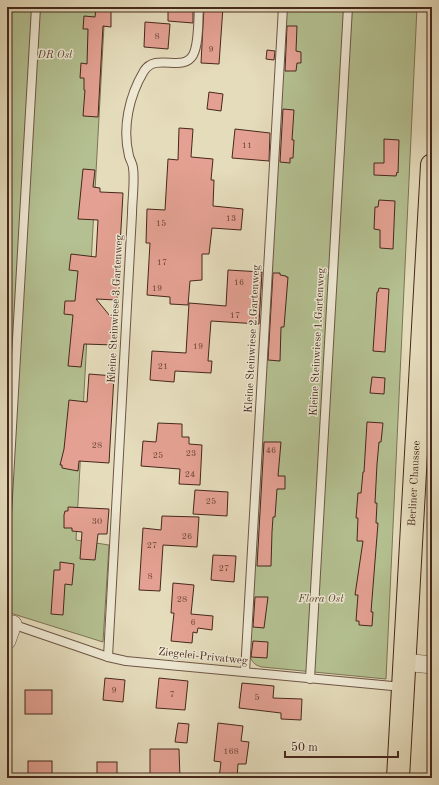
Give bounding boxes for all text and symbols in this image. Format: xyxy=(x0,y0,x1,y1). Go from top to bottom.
house number: 8 xyxy=(154,32,160,41)
house number: 9 xyxy=(208,45,214,54)
park label: DR Ost xyxy=(36,50,73,61)
house number: 11 xyxy=(242,141,252,150)
house number: 13 xyxy=(226,214,236,223)
house number: 15 xyxy=(156,219,166,228)
street label: Kleine Steinwiese 3.Gartenweg xyxy=(107,234,125,384)
house number: 17 xyxy=(157,258,167,267)
street label: Kleine Steinwiese 2.Gartenweg xyxy=(244,264,262,414)
street label: Kleine Steinwiese 1.Gartenweg xyxy=(309,267,327,417)
house number: 16 xyxy=(234,278,244,287)
house number: 19 xyxy=(152,284,162,293)
house number: 17 xyxy=(230,311,240,320)
house number: 19 xyxy=(193,342,203,351)
house number: 21 xyxy=(158,362,168,371)
street label: Berliner Chaussee xyxy=(406,440,422,527)
house number: 28 xyxy=(92,441,102,450)
house number: 46 xyxy=(266,446,276,455)
house number: 23 xyxy=(186,449,196,458)
house number: 25 xyxy=(153,451,163,460)
house number: 24 xyxy=(185,470,195,479)
house number: 25 xyxy=(206,497,216,506)
house number: 30 xyxy=(92,517,102,526)
house number: 26 xyxy=(182,532,192,541)
house number: 27 xyxy=(147,541,157,550)
house number: 27 xyxy=(219,564,229,573)
house number: 8 xyxy=(147,572,153,581)
park label: Flora Ost xyxy=(297,594,344,605)
house number: 28 xyxy=(177,595,187,604)
house number: 6 xyxy=(190,618,196,627)
street label: Ziegelei-Privatweg xyxy=(158,647,248,667)
house number: 9 xyxy=(111,686,117,695)
house number: 7 xyxy=(169,690,175,699)
house number: 5 xyxy=(254,693,260,702)
scale bar xyxy=(285,733,398,759)
text: 50 m xyxy=(291,741,318,754)
house number: 168 xyxy=(223,747,239,756)

